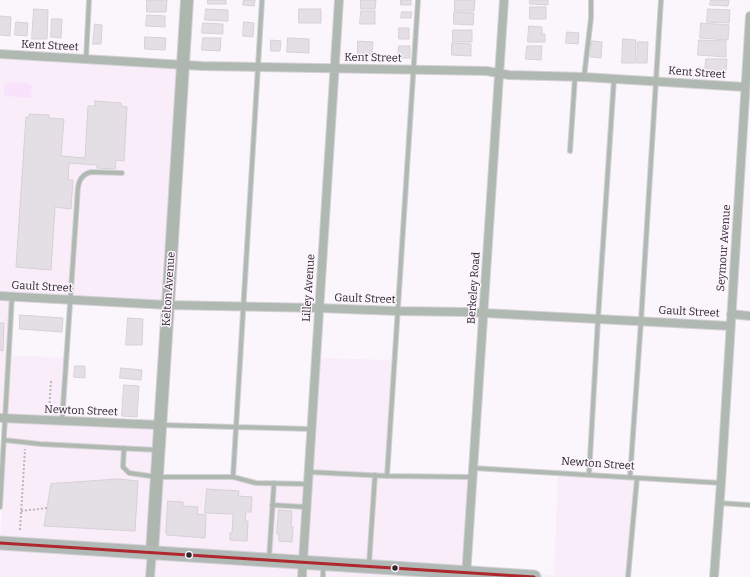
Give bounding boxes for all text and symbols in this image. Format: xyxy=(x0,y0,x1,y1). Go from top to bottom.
street label: Kent Street xyxy=(21,38,79,54)
street label: Kent Street xyxy=(344,51,402,65)
street label: Kent Street xyxy=(668,64,726,82)
street label: Seymour Avenue xyxy=(714,204,734,292)
street label: Kelton Avenue xyxy=(160,251,178,327)
street label: Berkeley Road xyxy=(465,251,483,325)
street label: Lilley Avenue xyxy=(300,254,318,322)
street label: Gault Street xyxy=(11,279,73,295)
street label: Gault Street xyxy=(334,291,396,307)
street label: Gault Street xyxy=(658,304,720,320)
street label: Newton Street xyxy=(44,403,118,419)
street label: Newton Street xyxy=(561,455,635,473)
unlabelled marker xyxy=(184,550,194,560)
unlabelled marker xyxy=(390,563,400,573)

